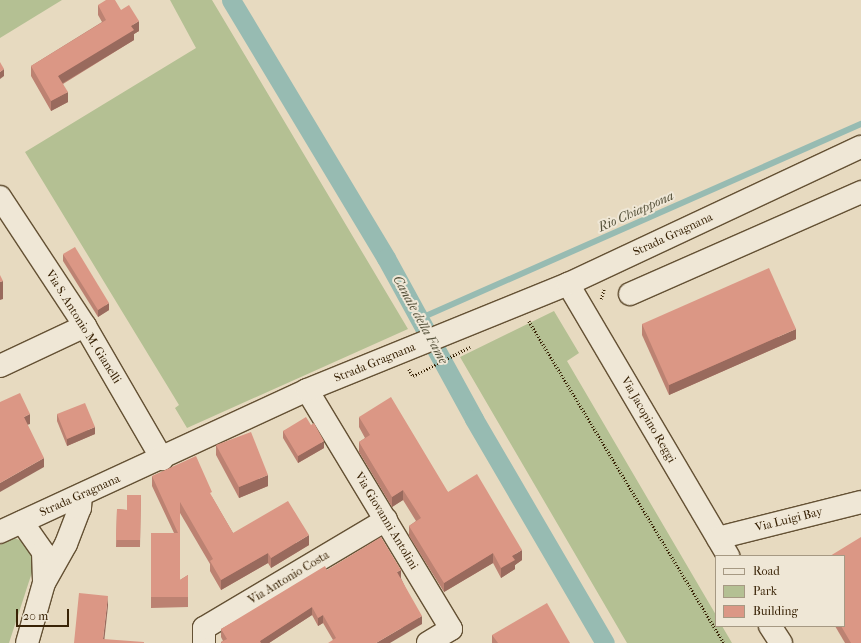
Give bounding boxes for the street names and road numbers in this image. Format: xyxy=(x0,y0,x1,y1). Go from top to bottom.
street label: Strada Gragnana xyxy=(631,210,715,260)
street label: Via S. Antonio M. Gianelli xyxy=(42,268,124,386)
street label: Strada Gragnana xyxy=(332,340,418,386)
street label: Via Jacopino Reggi xyxy=(617,374,679,466)
street label: Via Giovanni Antolini xyxy=(351,470,421,572)
street label: Strada Gragnana xyxy=(38,472,122,520)
street label: Via Luigi Bay xyxy=(754,505,824,535)
street label: Via Antonio Costa xyxy=(246,548,332,608)

